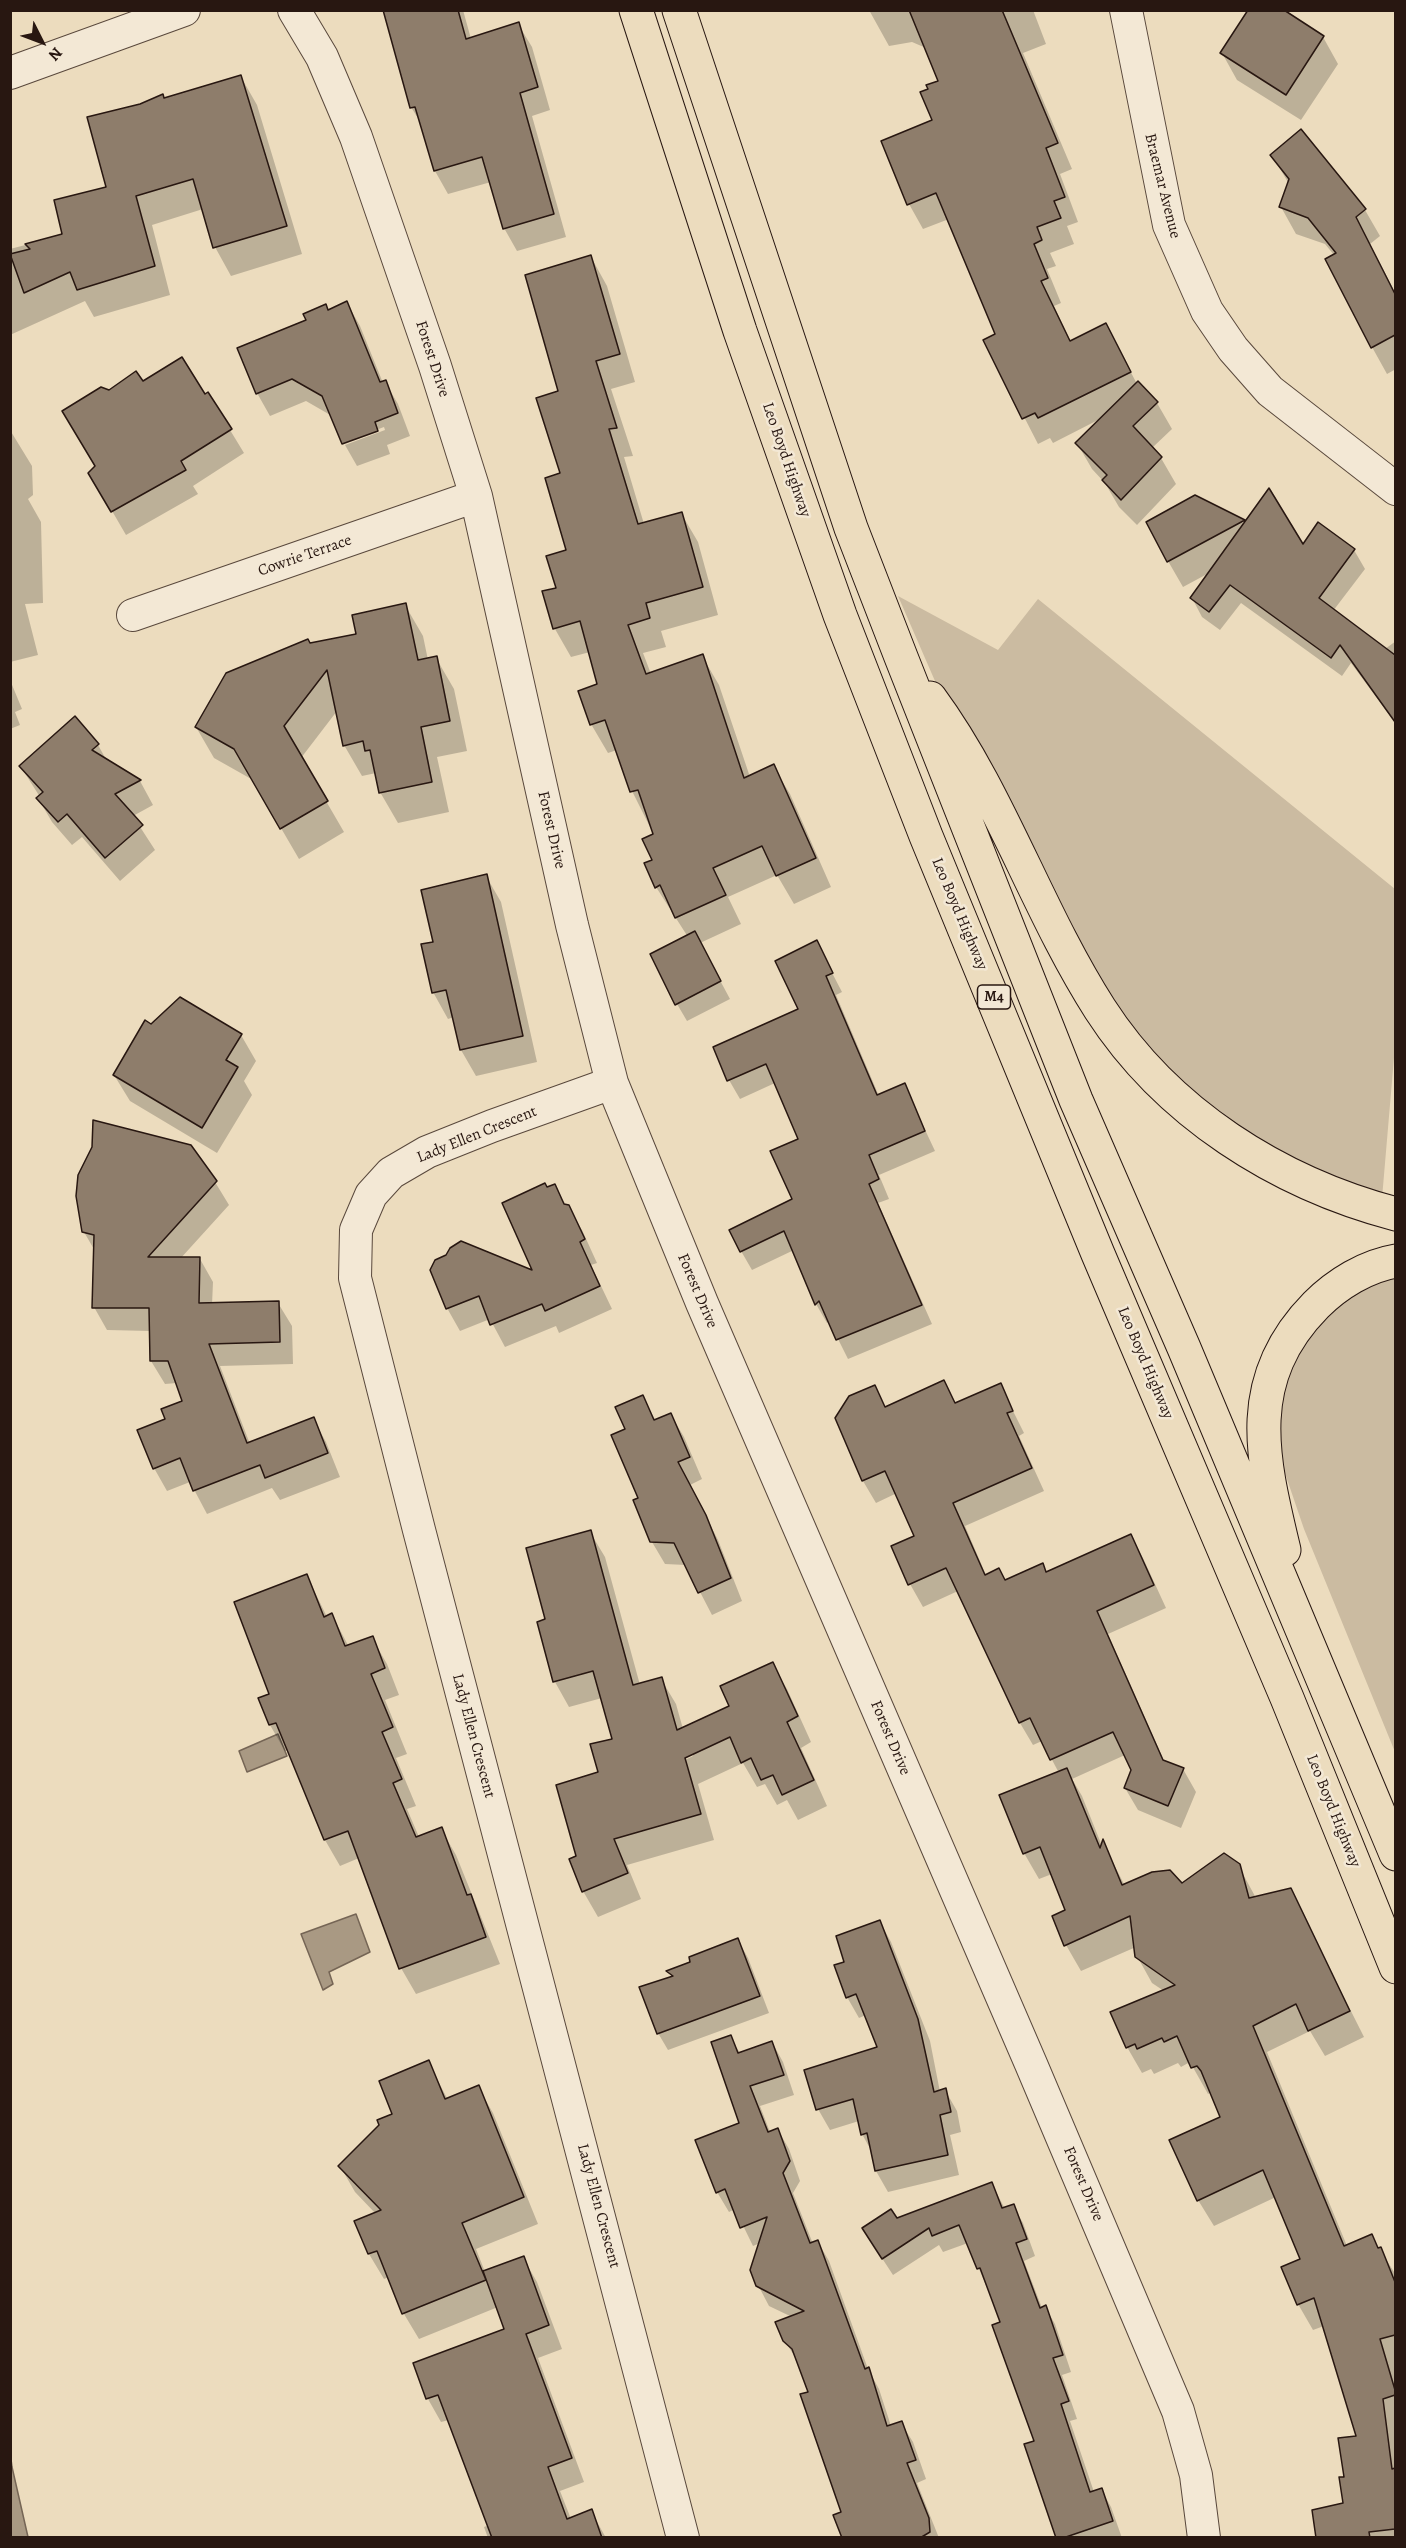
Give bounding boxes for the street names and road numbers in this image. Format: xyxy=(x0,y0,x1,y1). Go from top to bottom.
street label: Braemar Avenue xyxy=(1140,131,1184,241)
street label: Forest Drive xyxy=(411,318,453,400)
street label: Leo Boyd Highway xyxy=(757,400,815,520)
street label: Cowrie Terrace xyxy=(256,531,354,581)
street label: Forest Drive xyxy=(533,789,569,871)
street label: Leo Boyd Highway xyxy=(927,855,991,973)
road number: M4 xyxy=(978,985,1010,1009)
street label: Lady Ellen Crescent xyxy=(414,1102,540,1168)
street label: Forest Drive xyxy=(673,1251,721,1331)
street label: Leo Boyd Highway xyxy=(1113,1304,1177,1422)
street label: Lady Ellen Crescent xyxy=(447,1672,499,1800)
street label: Forest Drive xyxy=(866,1698,914,1778)
street label: Leo Boyd Highway xyxy=(1302,1752,1364,1870)
street label: Lady Ellen Crescent xyxy=(572,2142,624,2270)
street label: Forest Drive xyxy=(1059,2144,1107,2224)

